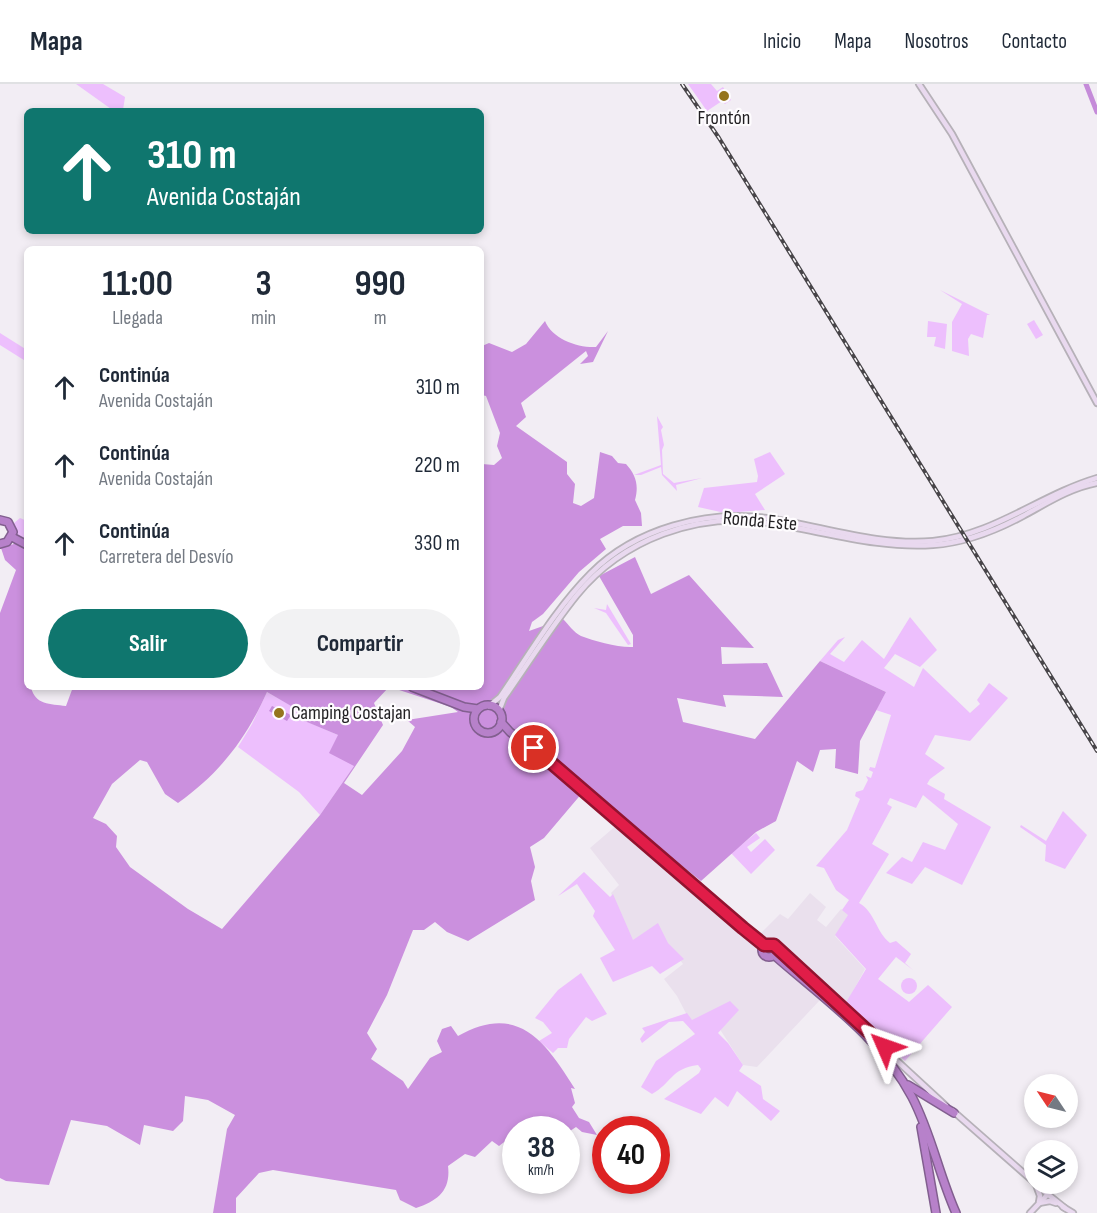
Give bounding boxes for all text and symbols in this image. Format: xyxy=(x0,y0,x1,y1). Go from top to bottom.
text: Mapa xyxy=(30,25,83,58)
text: Inicio xyxy=(763,29,801,54)
text: Mapa xyxy=(834,29,872,54)
text: Nosotros xyxy=(905,29,969,54)
text: Contacto xyxy=(1002,29,1067,54)
marker: Frontón xyxy=(717,89,731,103)
place label: Frontón xyxy=(698,106,750,130)
text: 310 m xyxy=(147,130,237,181)
icon: ahead xyxy=(48,132,126,210)
text: Avenida Costaján xyxy=(147,181,301,213)
text: 11:00 xyxy=(102,263,173,306)
text: 3 xyxy=(256,263,272,306)
text: 990 xyxy=(354,263,406,306)
text: Llegada xyxy=(112,306,163,330)
text: min xyxy=(251,306,276,330)
text: m xyxy=(374,306,386,330)
text: Continúa xyxy=(99,362,170,389)
icon: ahead xyxy=(48,371,81,404)
text: 310 m xyxy=(416,374,460,401)
text: Avenida Costaján xyxy=(99,389,213,413)
text: Continúa xyxy=(99,440,170,467)
icon: ahead xyxy=(48,449,81,482)
text: 220 m xyxy=(414,452,460,479)
text: Avenida Costaján xyxy=(99,467,213,491)
street label: Ronda Este xyxy=(722,506,798,536)
text: Continúa xyxy=(99,518,170,545)
icon: ahead xyxy=(48,527,81,560)
text: 330 m xyxy=(414,530,460,557)
text: Carretera del Desvío xyxy=(99,545,234,569)
button: Salir xyxy=(48,609,248,678)
button: Compartir xyxy=(260,609,460,678)
place label: Camping Costajan xyxy=(291,701,411,725)
marker: Camping Costajan xyxy=(272,706,286,720)
pin xyxy=(508,722,559,773)
icon: arrive xyxy=(517,731,550,764)
position arrow xyxy=(853,1015,917,1079)
north arrow xyxy=(1024,1074,1078,1128)
map controls xyxy=(1024,1074,1078,1194)
speed limit sign: 40 xyxy=(592,1116,670,1194)
text: 38 xyxy=(527,1130,555,1166)
button: layers xyxy=(1024,1140,1078,1194)
text: km/h xyxy=(528,1161,554,1180)

